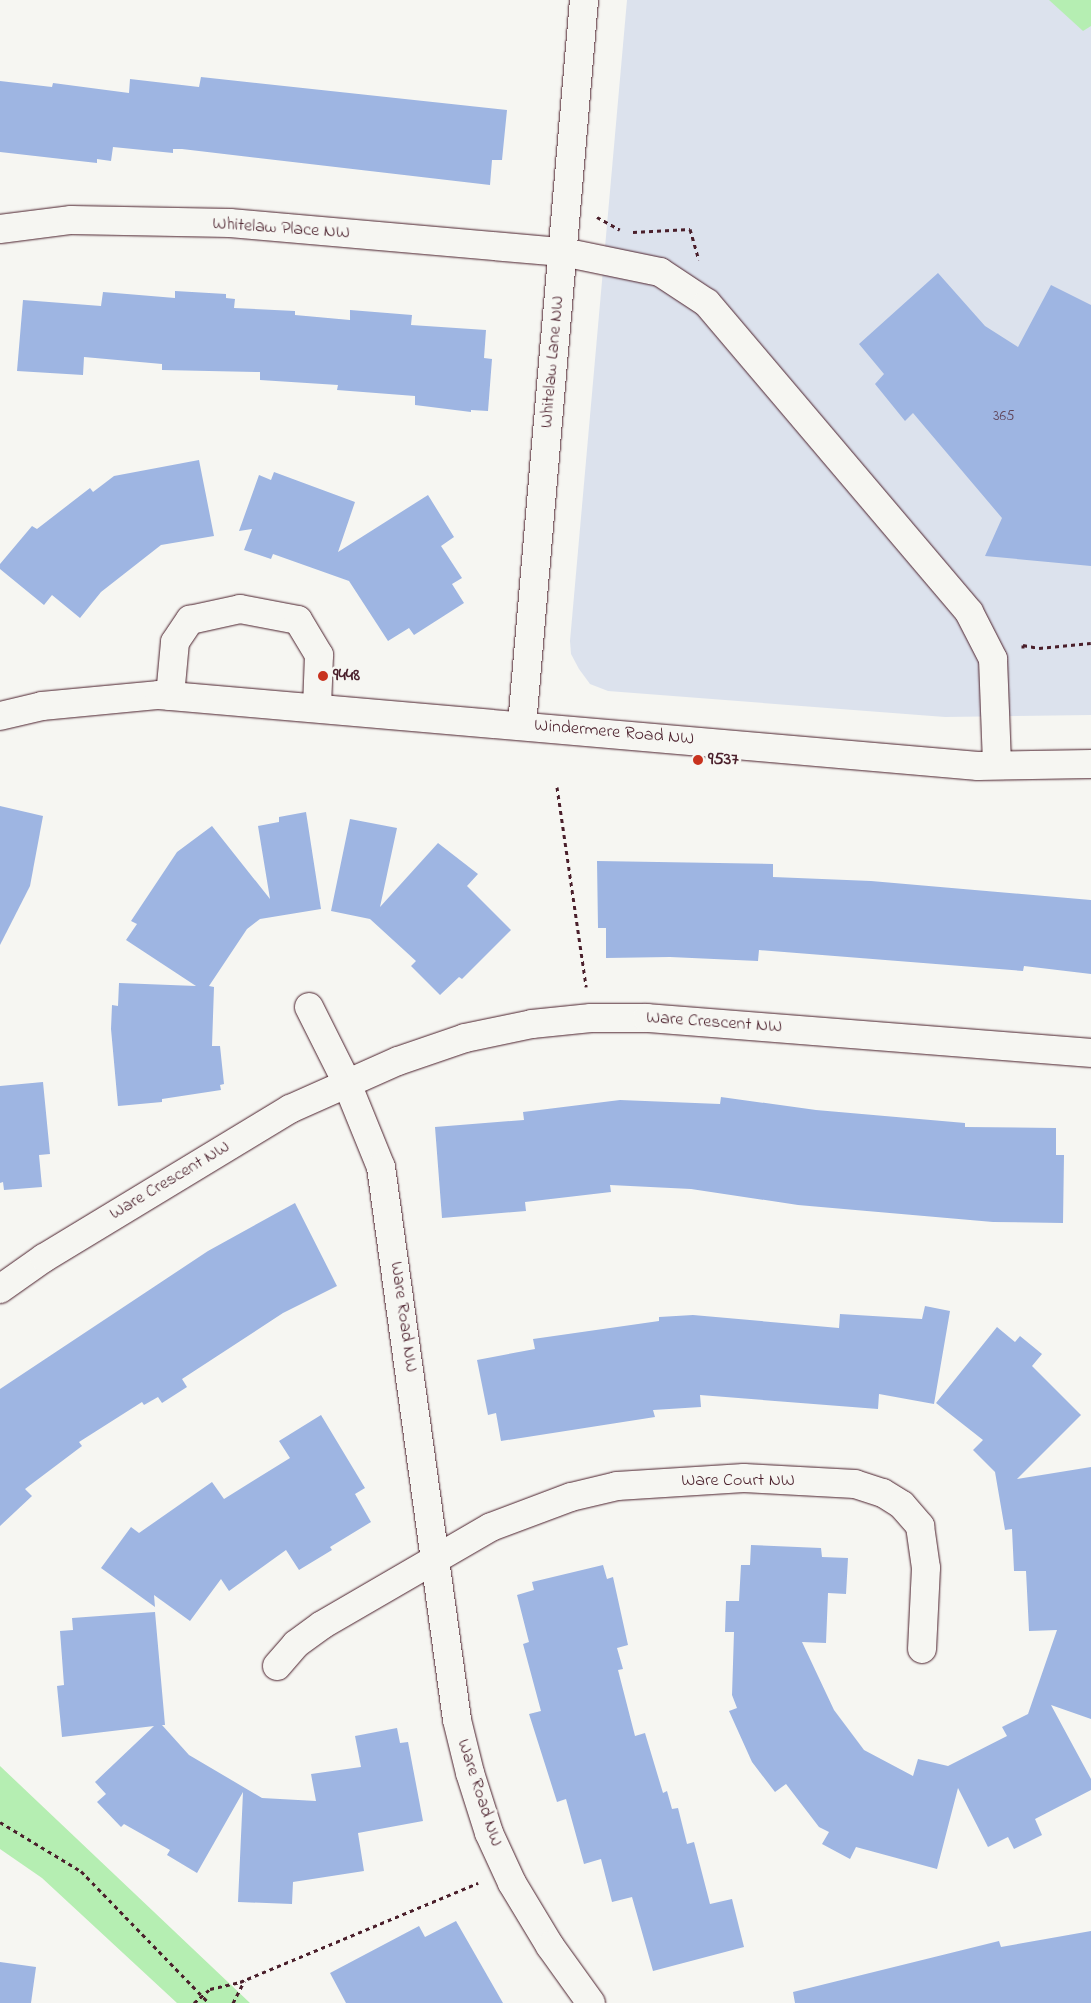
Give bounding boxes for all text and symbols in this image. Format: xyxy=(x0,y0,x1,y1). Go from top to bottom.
street label: Whitelaw Place NW xyxy=(212,213,350,245)
street label: Whitelaw Lane NW xyxy=(536,295,570,429)
house number: 365 xyxy=(993,408,1015,426)
place label: 9448 xyxy=(333,665,360,687)
marker: 9448 xyxy=(317,670,329,682)
street label: Windermere Road NW xyxy=(533,715,695,751)
place label: 9537 xyxy=(708,749,739,771)
marker: 9537 xyxy=(692,754,704,766)
street label: Ware Crescent NW xyxy=(645,1007,783,1039)
street label: Ware Crescent NW xyxy=(106,1137,234,1225)
street label: Ware Road NW xyxy=(385,1260,421,1374)
street label: Ware Court NW xyxy=(681,1470,795,1492)
street label: Ware Road NW xyxy=(451,1737,507,1849)

